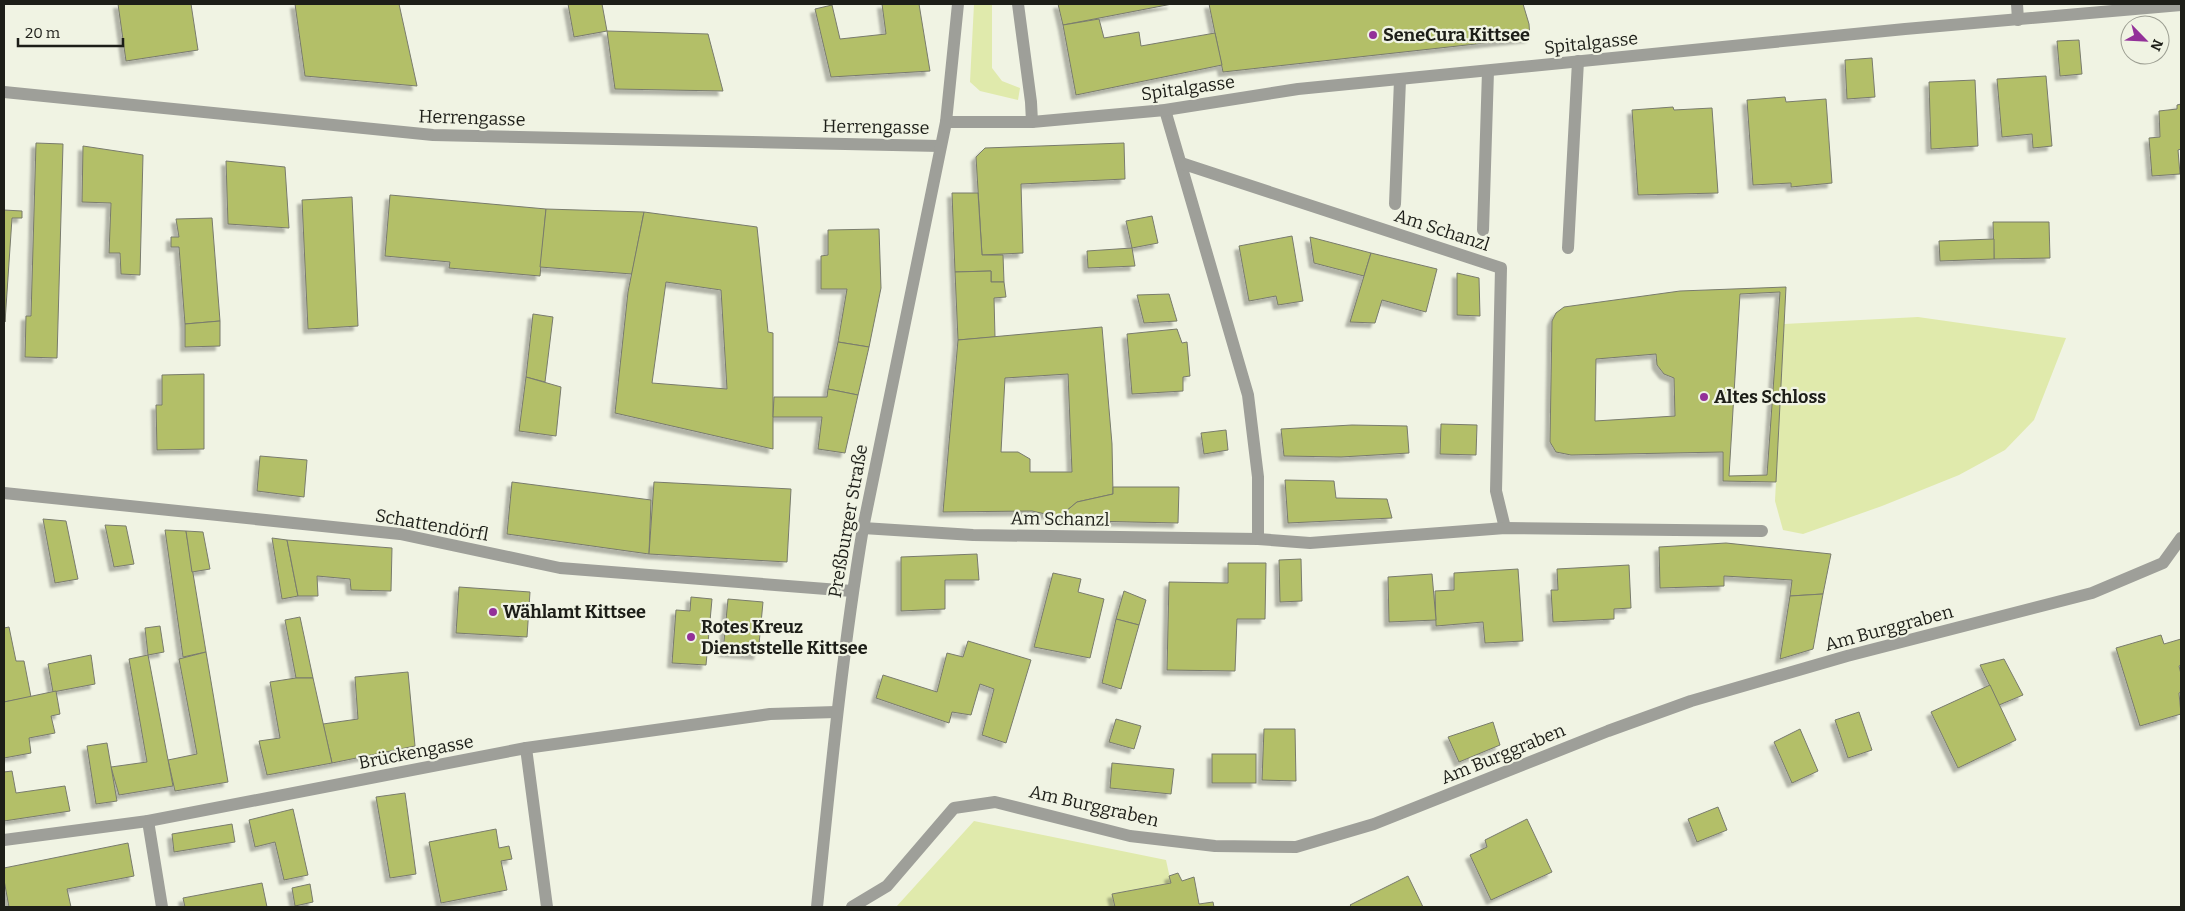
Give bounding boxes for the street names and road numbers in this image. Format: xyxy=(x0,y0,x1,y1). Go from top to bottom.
street label: Spitalgasse xyxy=(1543,27,1639,59)
street label: Spitalgasse xyxy=(1140,71,1236,105)
street label: Herrengasse xyxy=(418,105,526,131)
street label: Herrengasse xyxy=(822,115,930,139)
street label: Am Schanzl xyxy=(1392,204,1492,256)
street label: Preßburger Straße xyxy=(824,443,872,599)
street label: Schattendörfl xyxy=(374,504,491,546)
street label: Am Schanzl xyxy=(1010,507,1110,531)
street label: Am Burggraben xyxy=(1822,600,1956,656)
street label: Am Burggraben xyxy=(1438,719,1569,789)
street label: Brückengasse xyxy=(357,730,475,774)
street label: Am Burggraben xyxy=(1027,780,1161,832)

